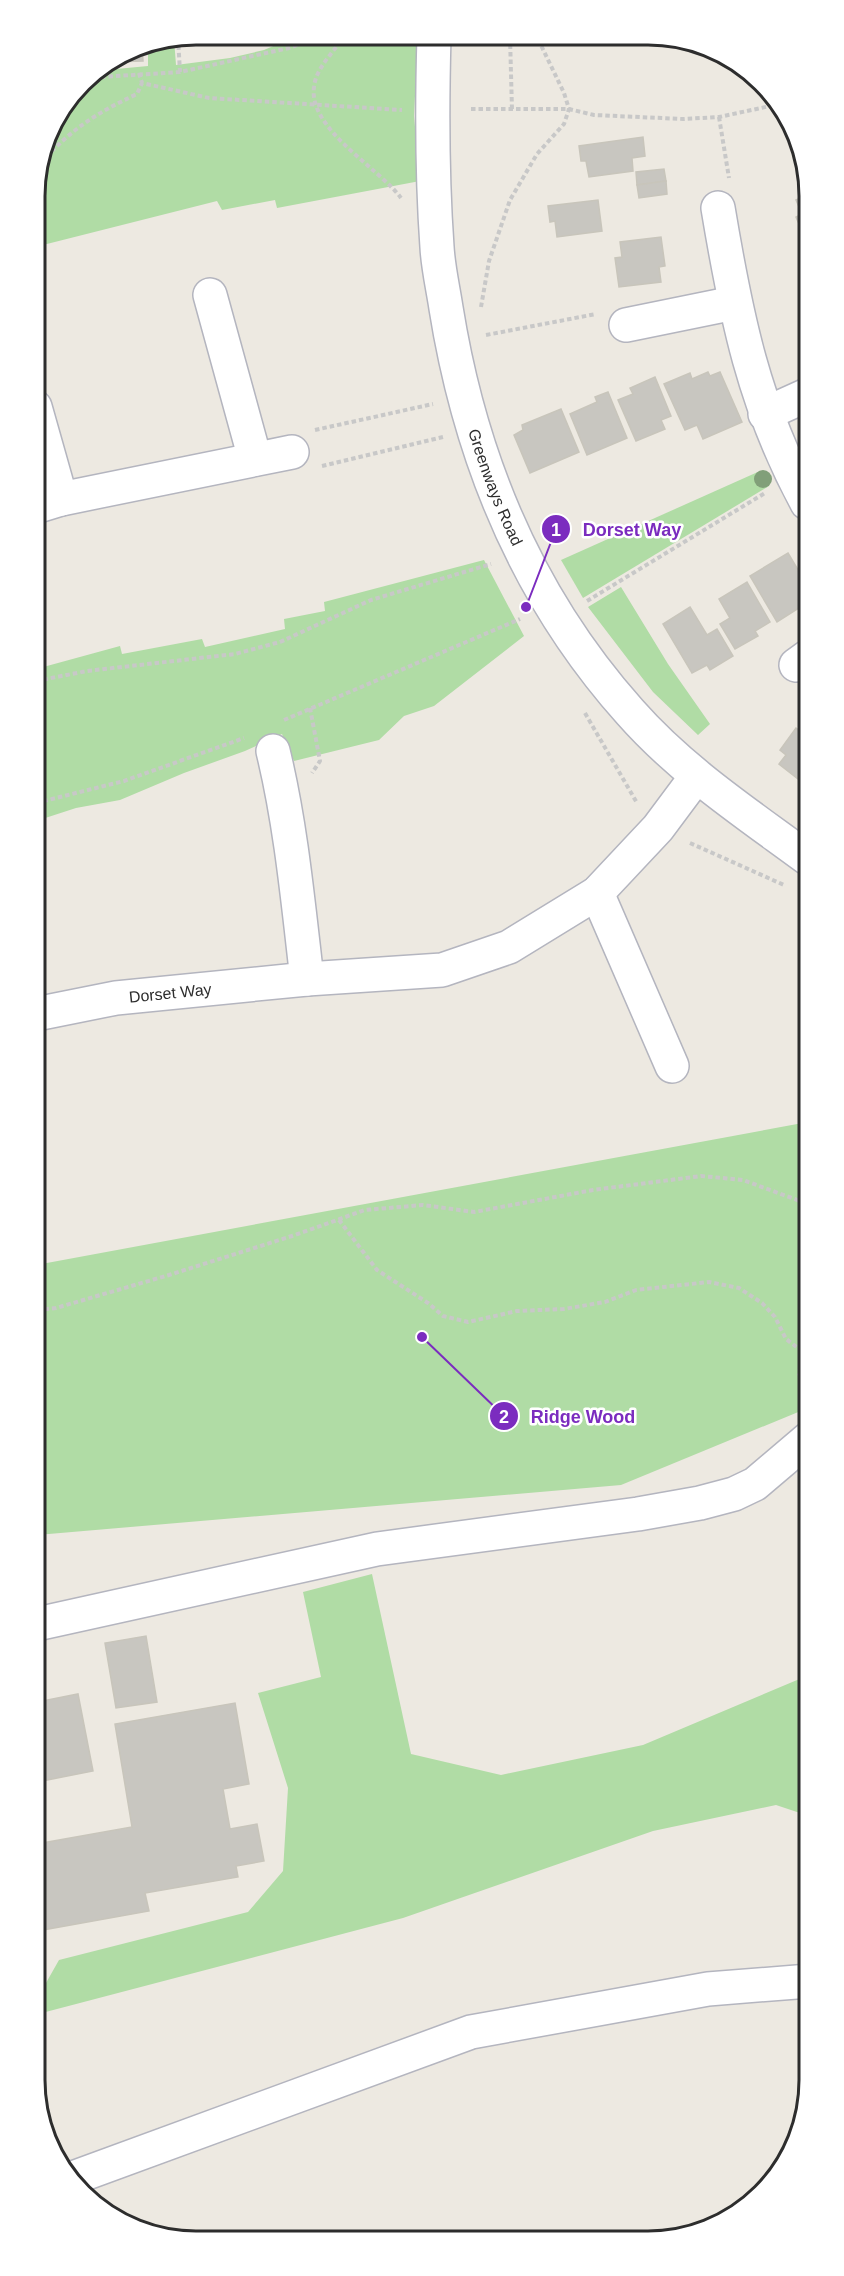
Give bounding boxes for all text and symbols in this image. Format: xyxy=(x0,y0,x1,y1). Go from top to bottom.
street label: Greenways Road xyxy=(465,427,526,548)
callout: Dorset Way xyxy=(541,511,694,547)
text: 1 xyxy=(551,520,561,540)
text: Dorset Way xyxy=(583,520,681,540)
street label: Dorset Way xyxy=(128,981,212,1006)
callout: Ridge Wood xyxy=(489,1398,648,1434)
text: 2 xyxy=(499,1407,509,1427)
text: Ridge Wood xyxy=(531,1407,635,1427)

